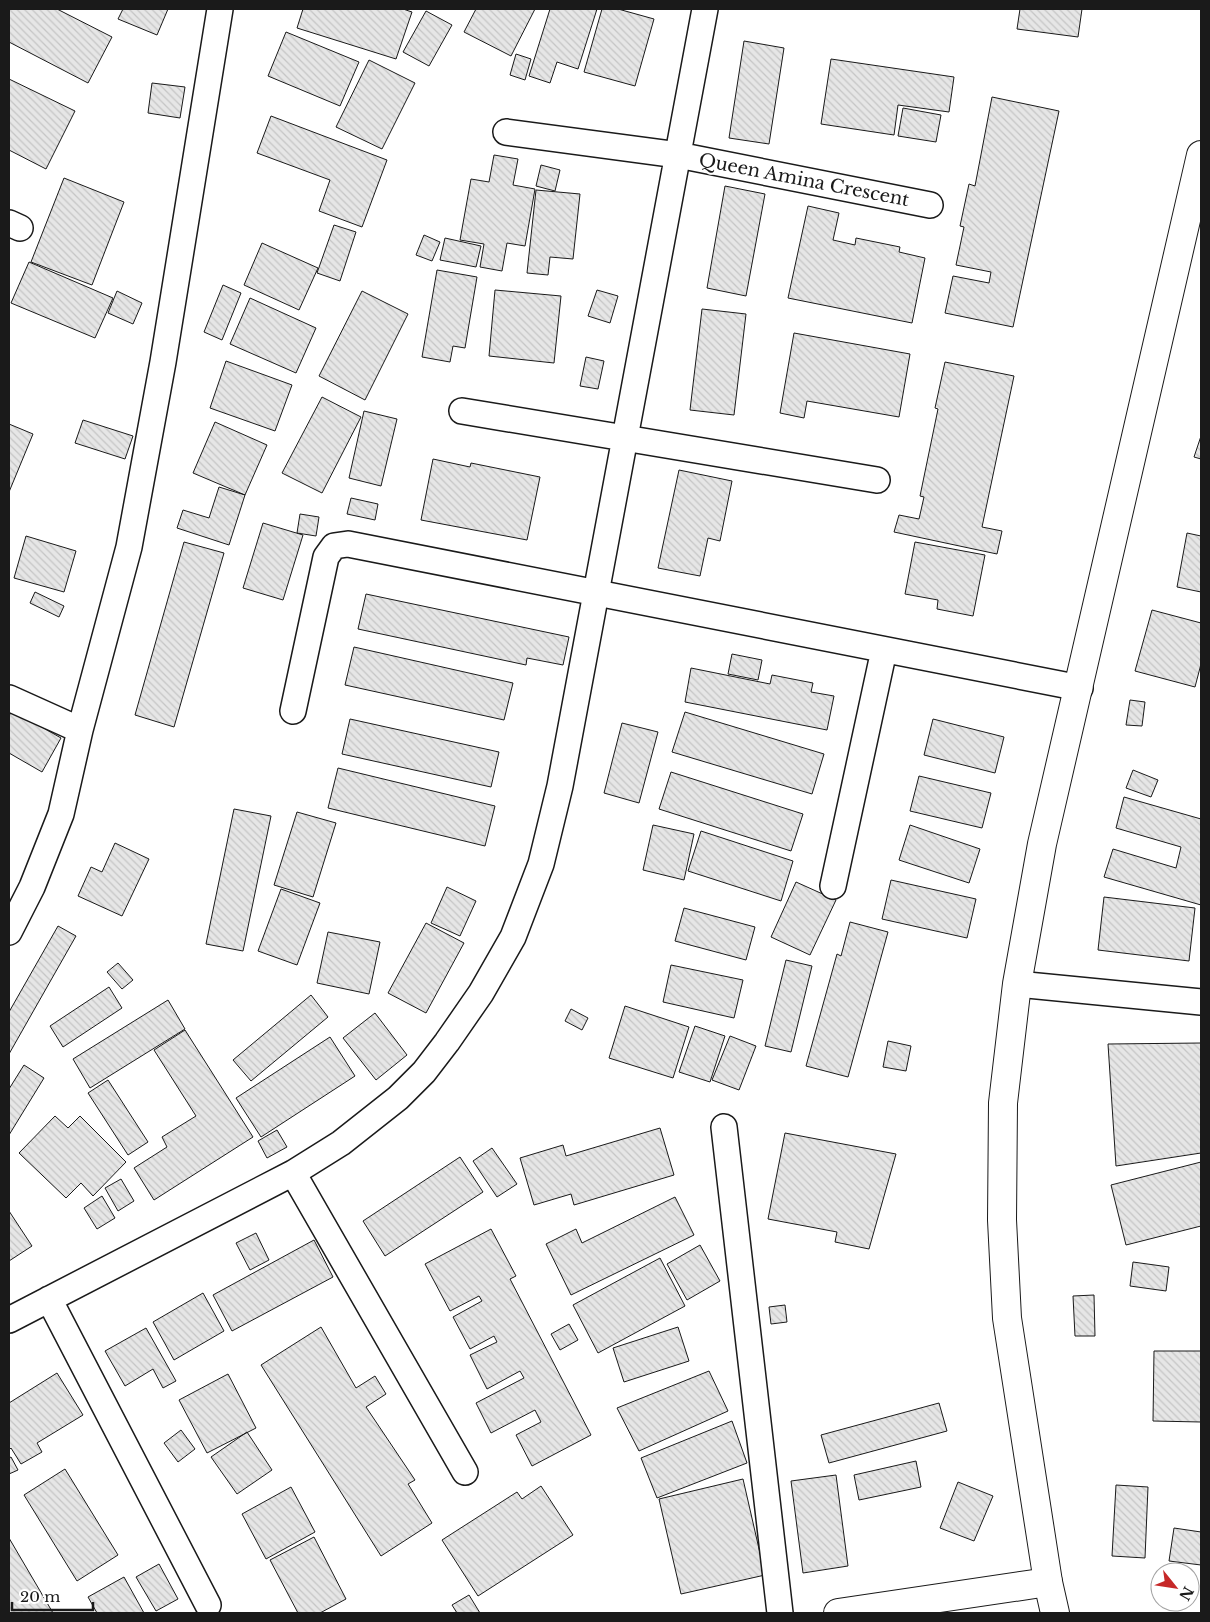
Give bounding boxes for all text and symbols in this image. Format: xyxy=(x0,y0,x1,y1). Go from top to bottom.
street label: Queen Amina Crescent xyxy=(697,149,911,211)
north arrow xyxy=(1150,1562,1200,1612)
scale bar xyxy=(12,1580,94,1612)
text: N xyxy=(1175,1583,1197,1604)
text: 20 m xyxy=(20,1587,60,1606)

